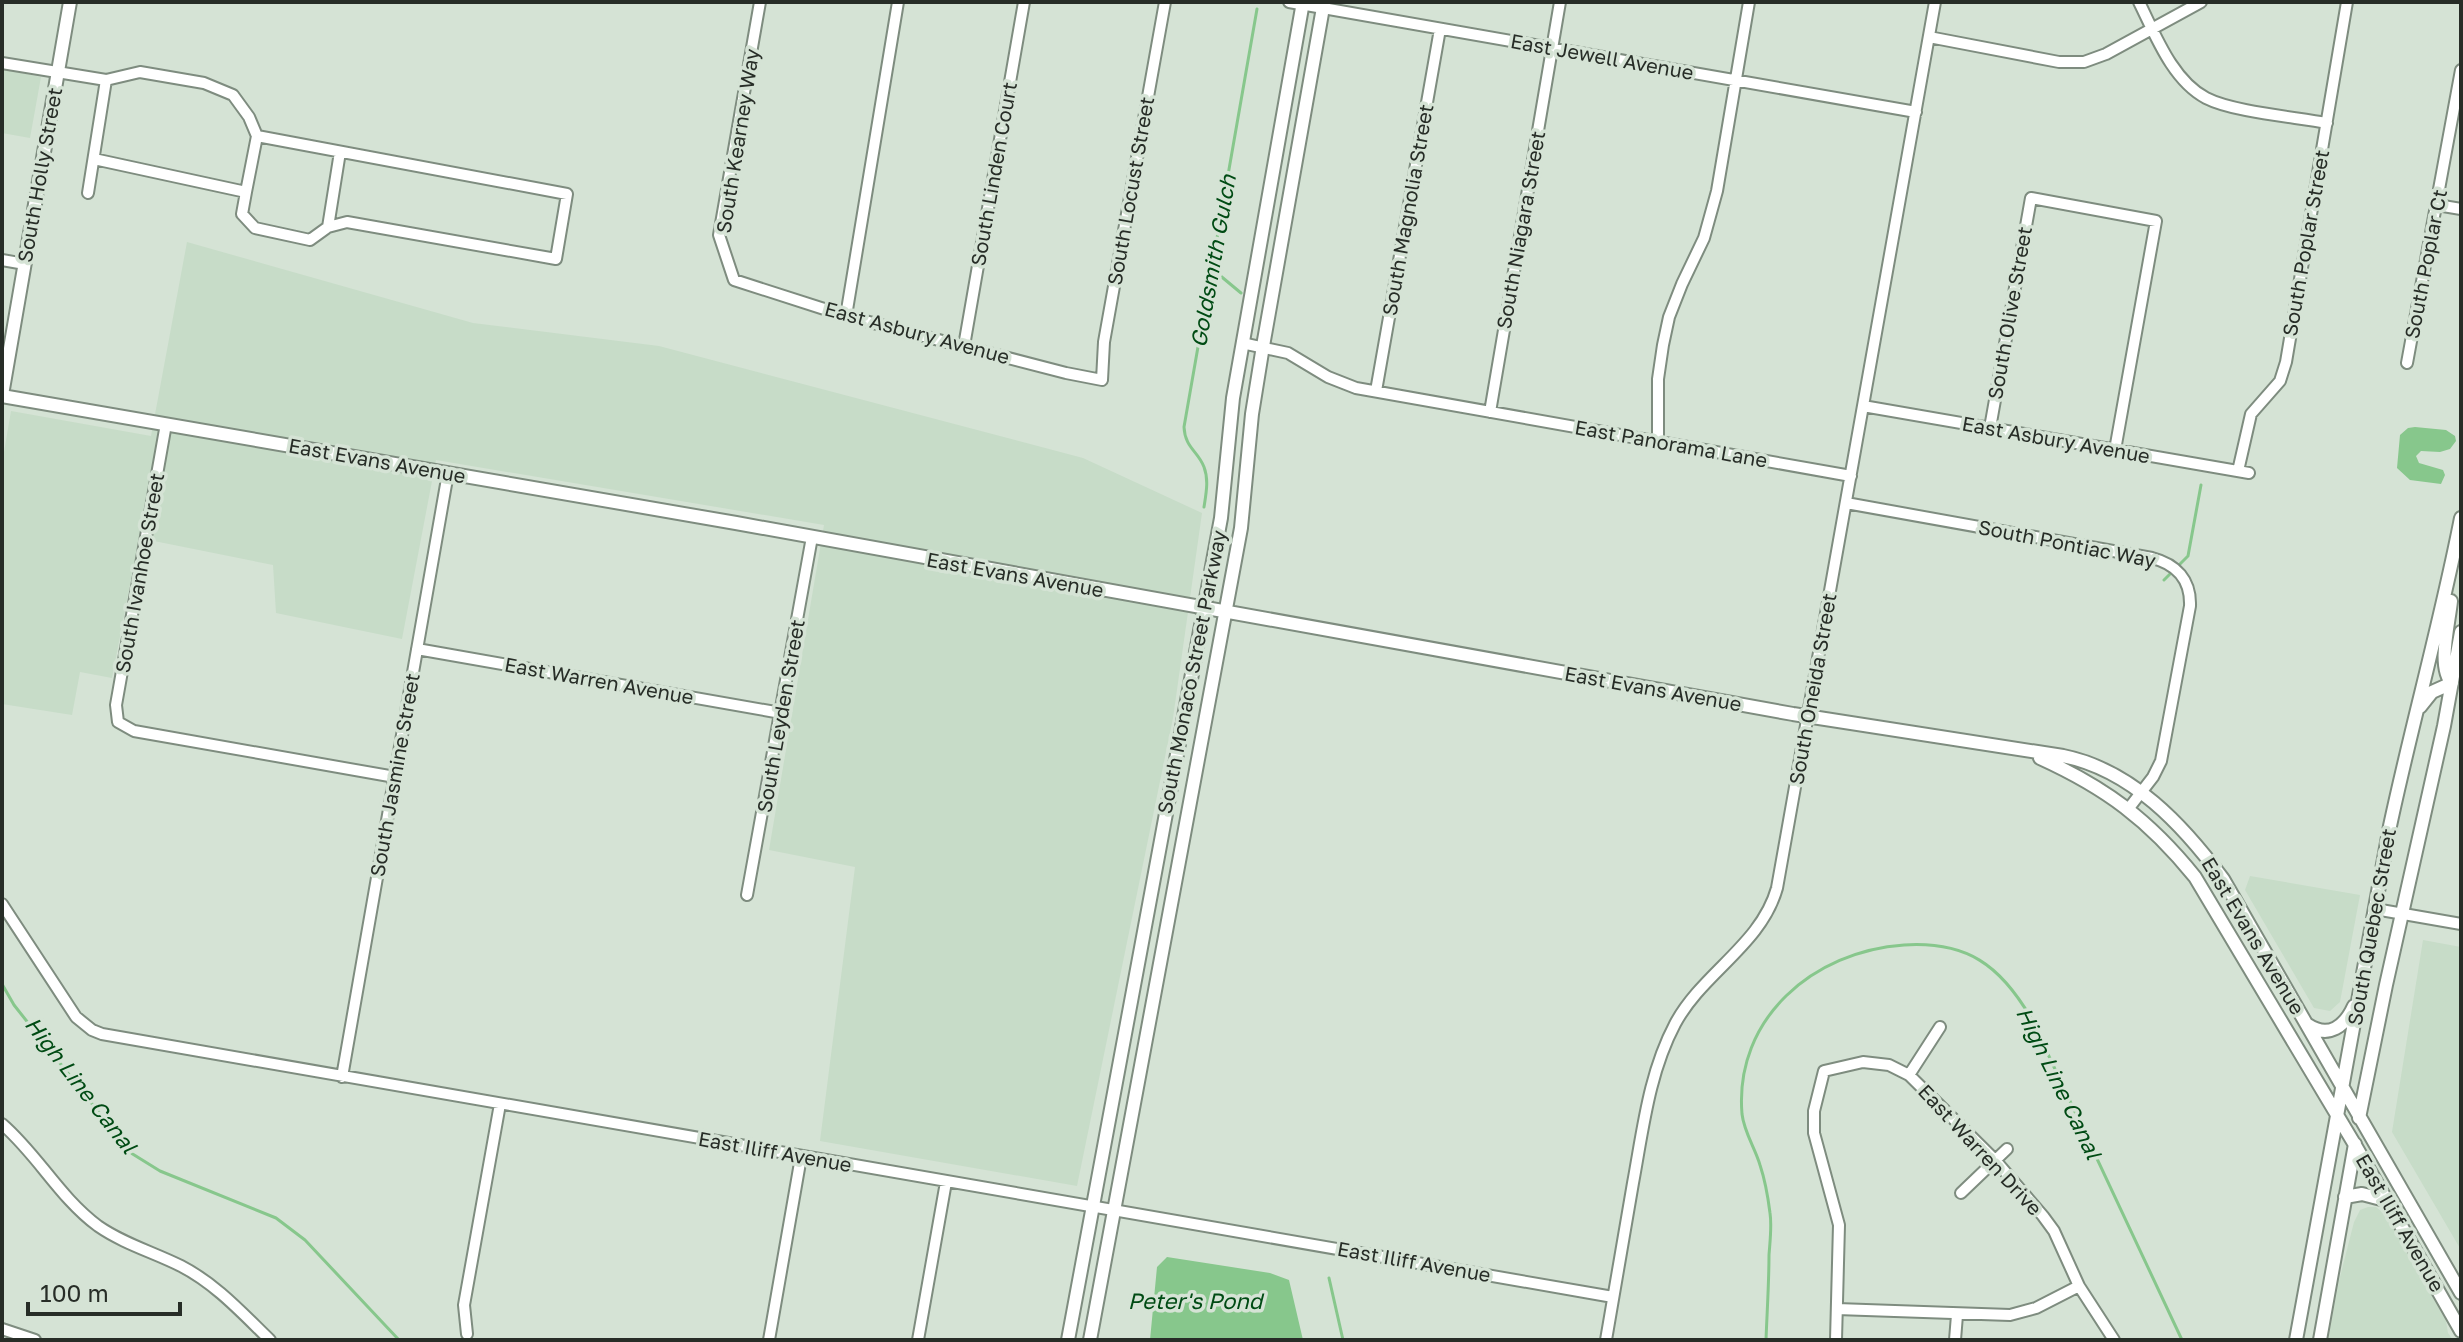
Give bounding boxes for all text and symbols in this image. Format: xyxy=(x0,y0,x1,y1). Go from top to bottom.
street label: East Jewell Avenue xyxy=(1509,28,1696,84)
street label: South Kearney Way xyxy=(711,47,763,235)
street label: South Linden Court xyxy=(965,80,1021,268)
street label: South Holly Street xyxy=(12,85,66,264)
street label: South Locust Street xyxy=(1102,95,1158,287)
street label: South Magnolia Street xyxy=(1377,102,1437,318)
street label: South Niagara Street xyxy=(1491,129,1549,331)
street label: South Poplar Street xyxy=(2277,148,2333,338)
water label: Goldsmith Gulch xyxy=(1184,171,1241,349)
street label: South Poplar Ct xyxy=(2399,187,2451,340)
street label: South Olive Street xyxy=(1982,224,2036,401)
street label: East Asbury Avenue xyxy=(822,296,1012,368)
street label: East Asbury Avenue xyxy=(1960,411,2152,467)
street label: East Panorama Lane xyxy=(1573,414,1769,472)
street label: East Evans Avenue xyxy=(287,433,468,487)
street label: South Ivanhoe Street xyxy=(110,471,168,675)
street label: South Pontiac Way xyxy=(1976,514,2158,572)
street label: South Monaco Street Parkway xyxy=(1152,528,1230,816)
street label: East Evans Avenue xyxy=(925,547,1106,601)
street label: South Oneida Street xyxy=(1783,591,1841,786)
street label: South Leyden Street xyxy=(751,617,809,814)
street label: East Warren Avenue xyxy=(503,652,696,708)
street label: East Evans Avenue xyxy=(1563,661,1744,715)
street label: South Jasmine Street xyxy=(364,671,424,879)
street label: South Quebec Street xyxy=(2342,826,2400,1027)
street label: East Evans Avenue xyxy=(2197,852,2310,1019)
water label: High Line Canal xyxy=(2011,1002,2108,1164)
water label: High Line Canal xyxy=(20,1011,144,1159)
street label: East Warren Drive xyxy=(1914,1079,2048,1220)
street label: East Iliff Avenue xyxy=(697,1126,854,1176)
street label: East Iliff Avenue xyxy=(2352,1149,2450,1296)
street label: East Iliff Avenue xyxy=(1336,1236,1493,1286)
scale bar xyxy=(28,1266,180,1316)
text: 100 m xyxy=(40,1278,109,1307)
water label: Peter's Pond xyxy=(1128,1287,1265,1314)

